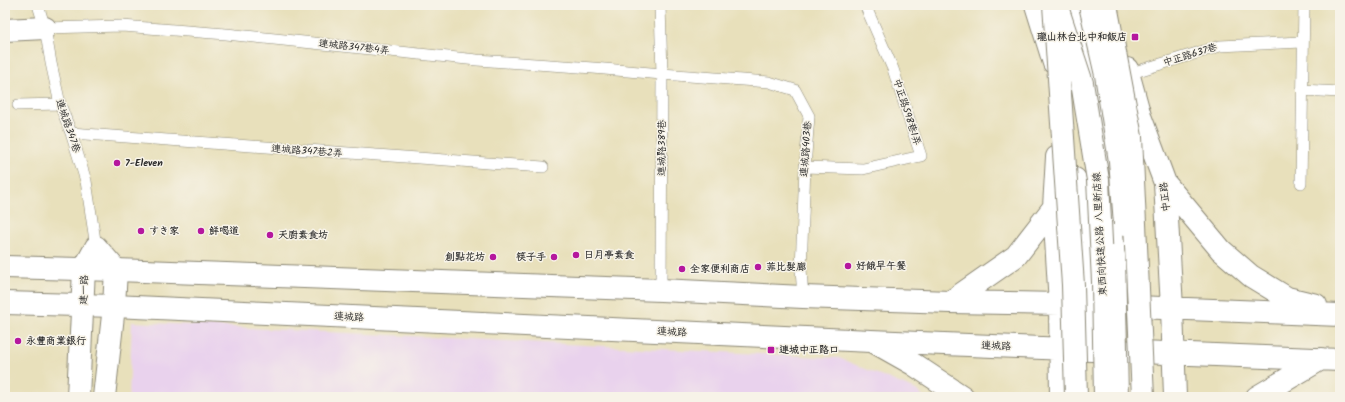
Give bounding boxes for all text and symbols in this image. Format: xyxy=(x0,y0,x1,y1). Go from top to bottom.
place label: 瓏山林台北中和飯店 xyxy=(1037,29,1127,45)
marker: 瓏山林台北中和飯店 xyxy=(1130,32,1140,42)
street label: 連城路347巷4弄 xyxy=(318,35,390,59)
street label: 中正路637巷 xyxy=(1161,39,1220,71)
street label: 中正路598巷1弄 xyxy=(889,77,925,147)
street label: 連城路347巷 xyxy=(51,97,85,156)
street label: 連城路389巷 xyxy=(654,119,670,176)
street label: 連城路403巷 xyxy=(796,119,816,178)
street label: 連城路347巷2弄 xyxy=(271,141,343,161)
place label: 7-Eleven xyxy=(125,155,163,171)
marker: 7-Eleven xyxy=(112,158,122,168)
street label: 東西向快速公路 八里新店線 xyxy=(1089,172,1111,296)
street label: 中正路 xyxy=(1155,181,1175,213)
place label: すき家 xyxy=(149,223,179,239)
place label: 鮮喝道 xyxy=(209,223,239,239)
marker: すき家 xyxy=(136,226,146,236)
marker: 鮮喝道 xyxy=(196,226,206,236)
place label: 天廚素食坊 xyxy=(278,227,328,243)
marker: 天廚素食坊 xyxy=(265,230,275,240)
place label: 日月亭素食 xyxy=(584,247,634,263)
place label: 創點花坊 xyxy=(445,249,485,265)
place label: 筷子手 xyxy=(516,249,546,265)
marker: 日月亭素食 xyxy=(571,250,581,260)
marker: 創點花坊 xyxy=(488,252,498,262)
marker: 筷子手 xyxy=(549,252,559,262)
place label: 好餓早午餐 xyxy=(856,258,906,274)
place label: 菲比髮廊 xyxy=(766,259,806,275)
place label: 全家便利商店 xyxy=(690,261,750,277)
marker: 好餓早午餐 xyxy=(843,261,853,271)
marker: 菲比髮廊 xyxy=(753,262,763,272)
marker: 全家便利商店 xyxy=(677,264,687,274)
street label: 建一路 xyxy=(75,275,93,305)
street label: 連城路 xyxy=(334,308,364,326)
street label: 連城路 xyxy=(657,323,687,341)
place label: 永豐商業銀行 xyxy=(26,333,86,349)
marker: 永豐商業銀行 xyxy=(13,336,23,346)
street label: 連城路 xyxy=(981,337,1011,355)
place label: 連城中正路口 xyxy=(779,342,839,358)
marker: 連城中正路口 xyxy=(766,345,776,355)

